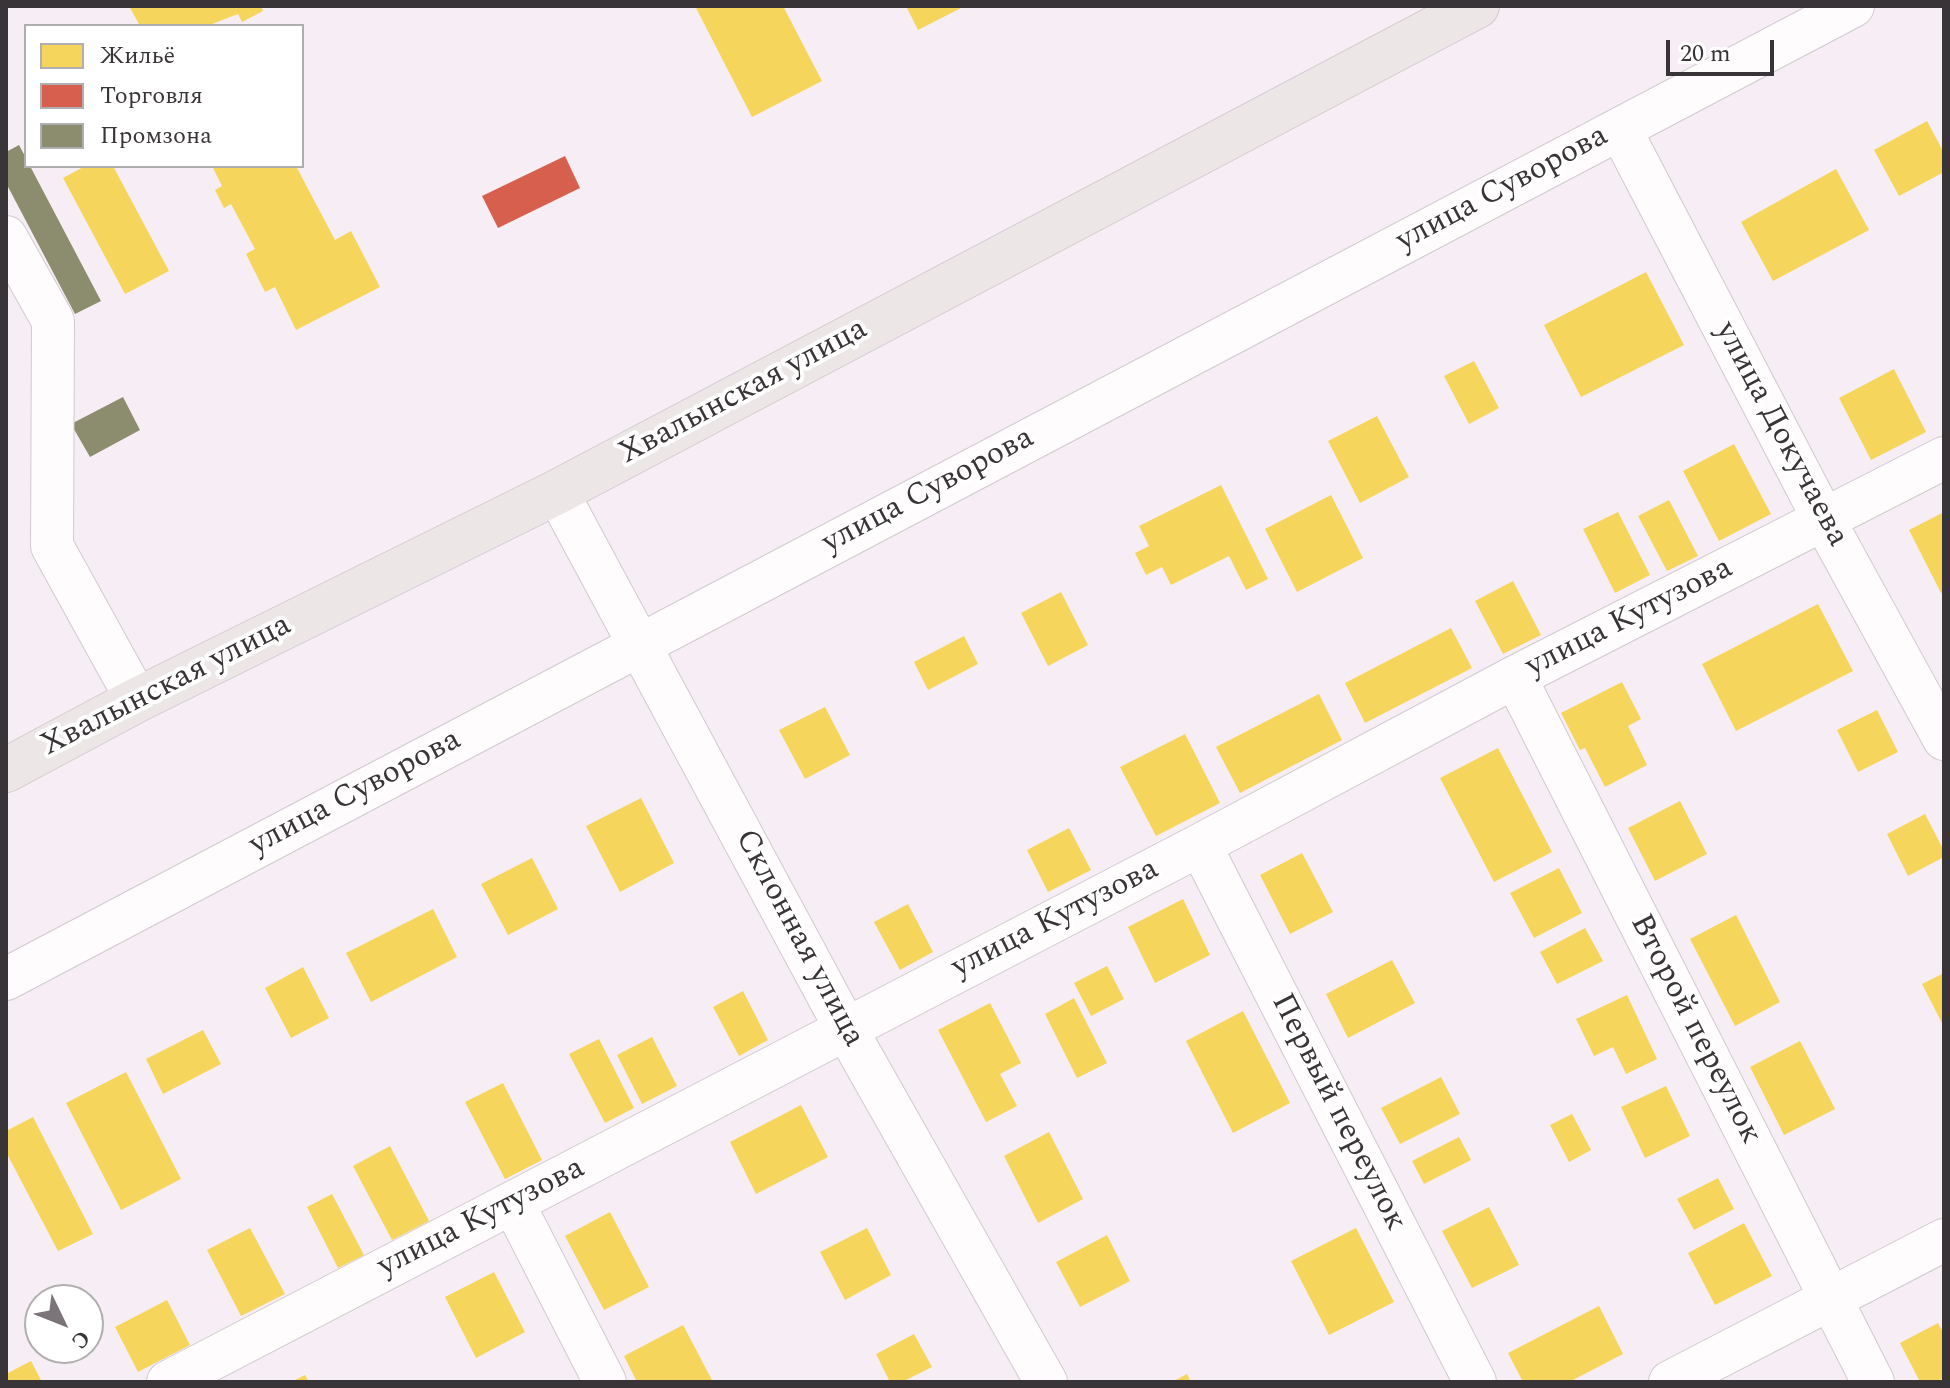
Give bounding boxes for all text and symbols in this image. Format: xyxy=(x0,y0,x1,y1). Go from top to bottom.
legend xyxy=(24,24,304,168)
scale bar xyxy=(1670,24,1778,74)
text: 20 m xyxy=(1680,36,1731,72)
text: Жильё xyxy=(100,38,175,74)
text: Торговля xyxy=(100,78,203,114)
text: Промзона xyxy=(100,118,212,154)
street label: улица Суворова xyxy=(1391,118,1615,262)
street label: Хвалынская улица xyxy=(613,311,875,475)
street label: улица Докучаева xyxy=(1705,316,1855,554)
street label: улица Суворова xyxy=(817,420,1041,564)
street label: улица Кутузова xyxy=(1520,550,1740,688)
street label: Хвалынская улица xyxy=(36,607,298,767)
street label: улица Суворова xyxy=(244,722,468,866)
street label: Склонная улица xyxy=(725,824,871,1054)
street label: улица Кутузова xyxy=(946,851,1166,989)
street label: Второй переулок xyxy=(1620,909,1768,1151)
street label: Первый переулок xyxy=(1261,988,1413,1238)
street label: улица Кутузова xyxy=(372,1150,592,1288)
north arrow xyxy=(24,1284,104,1364)
text: С xyxy=(63,1322,98,1356)

